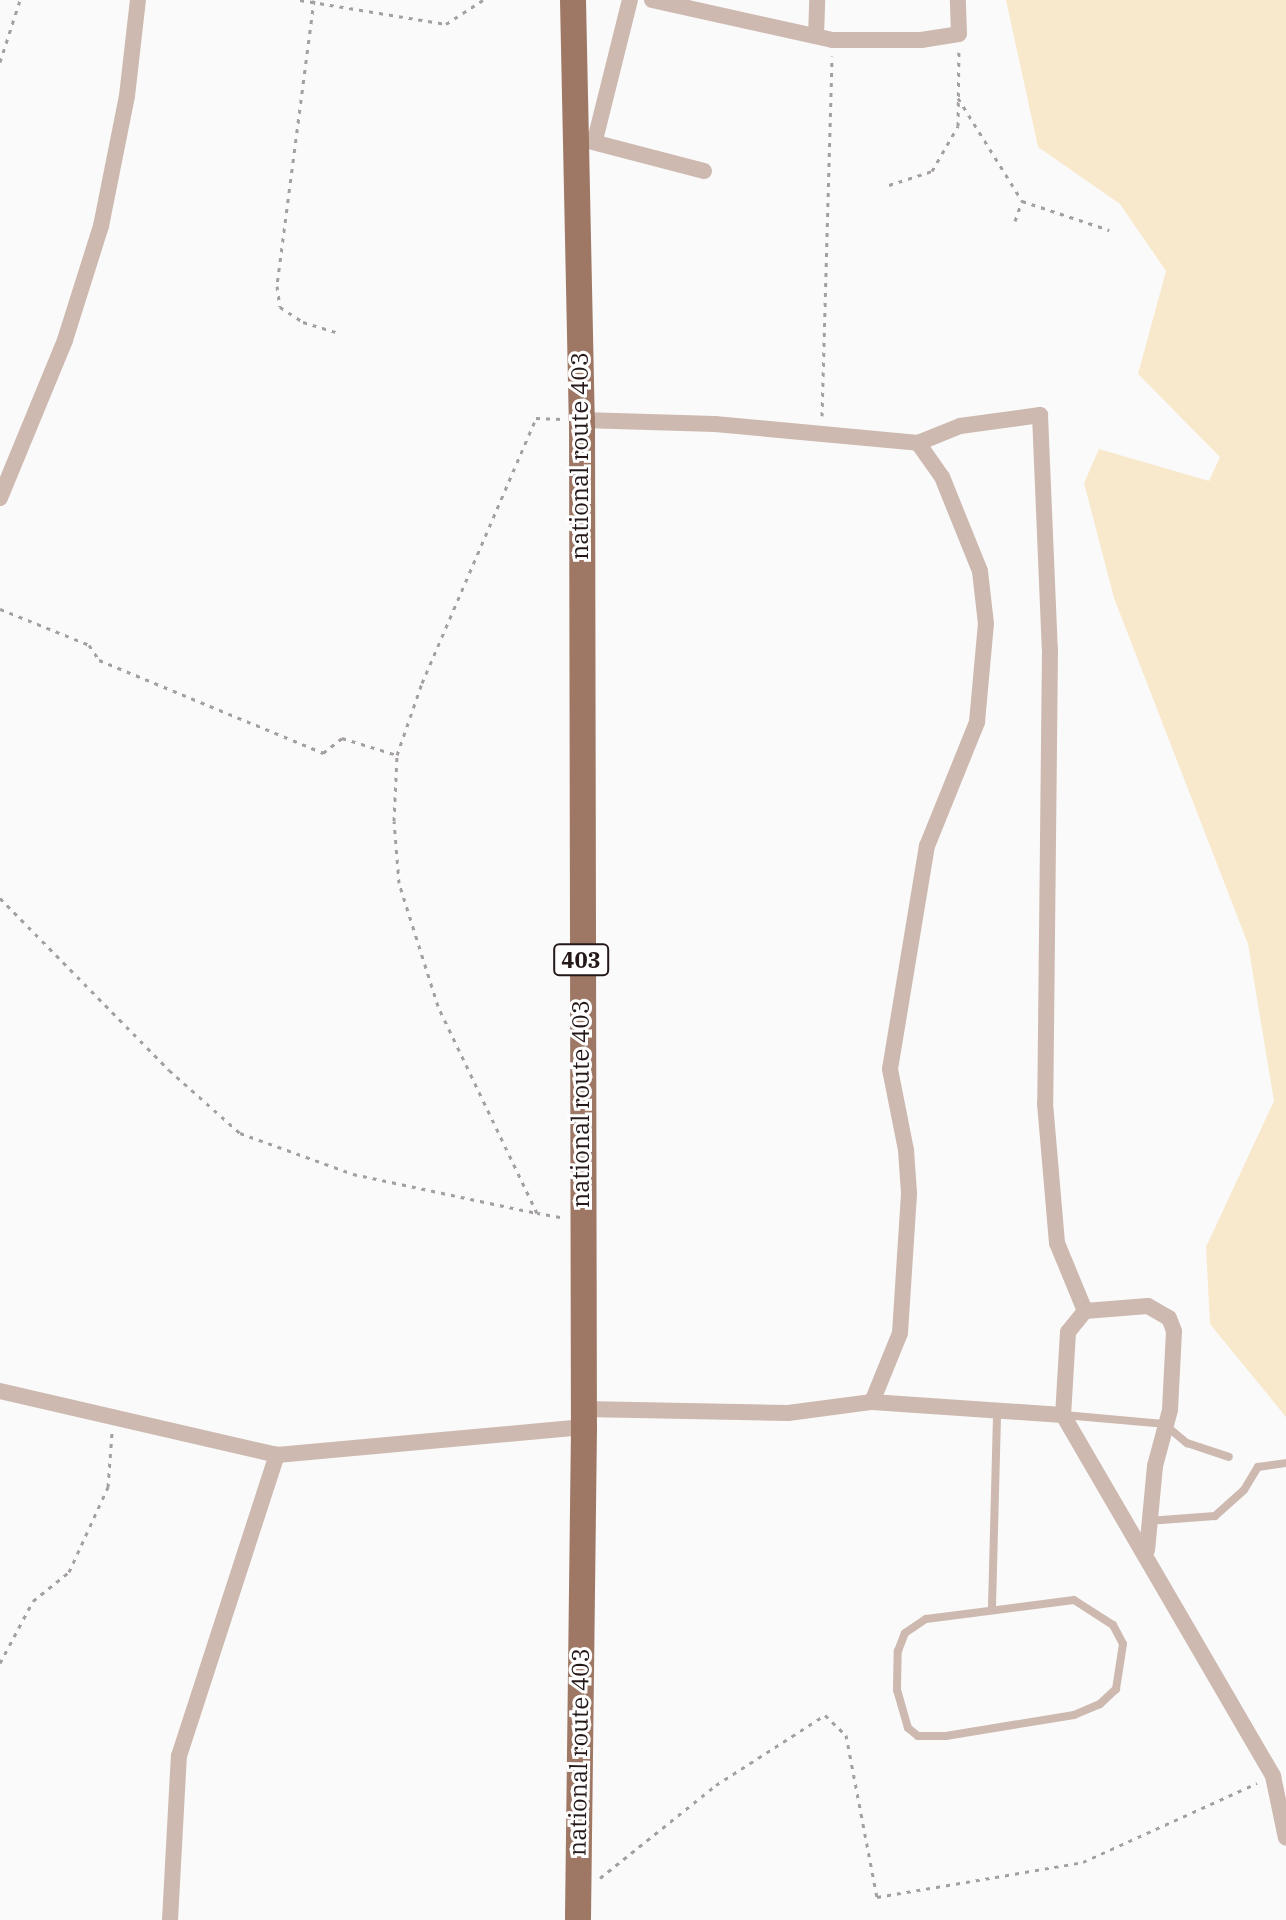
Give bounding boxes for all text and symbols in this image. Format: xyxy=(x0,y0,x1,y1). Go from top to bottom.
street label: national route 403 xyxy=(566,352,594,560)
road number: 403 xyxy=(553,942,609,978)
street label: national route 403 xyxy=(567,1000,595,1208)
street label: national route 403 xyxy=(563,1648,595,1856)

